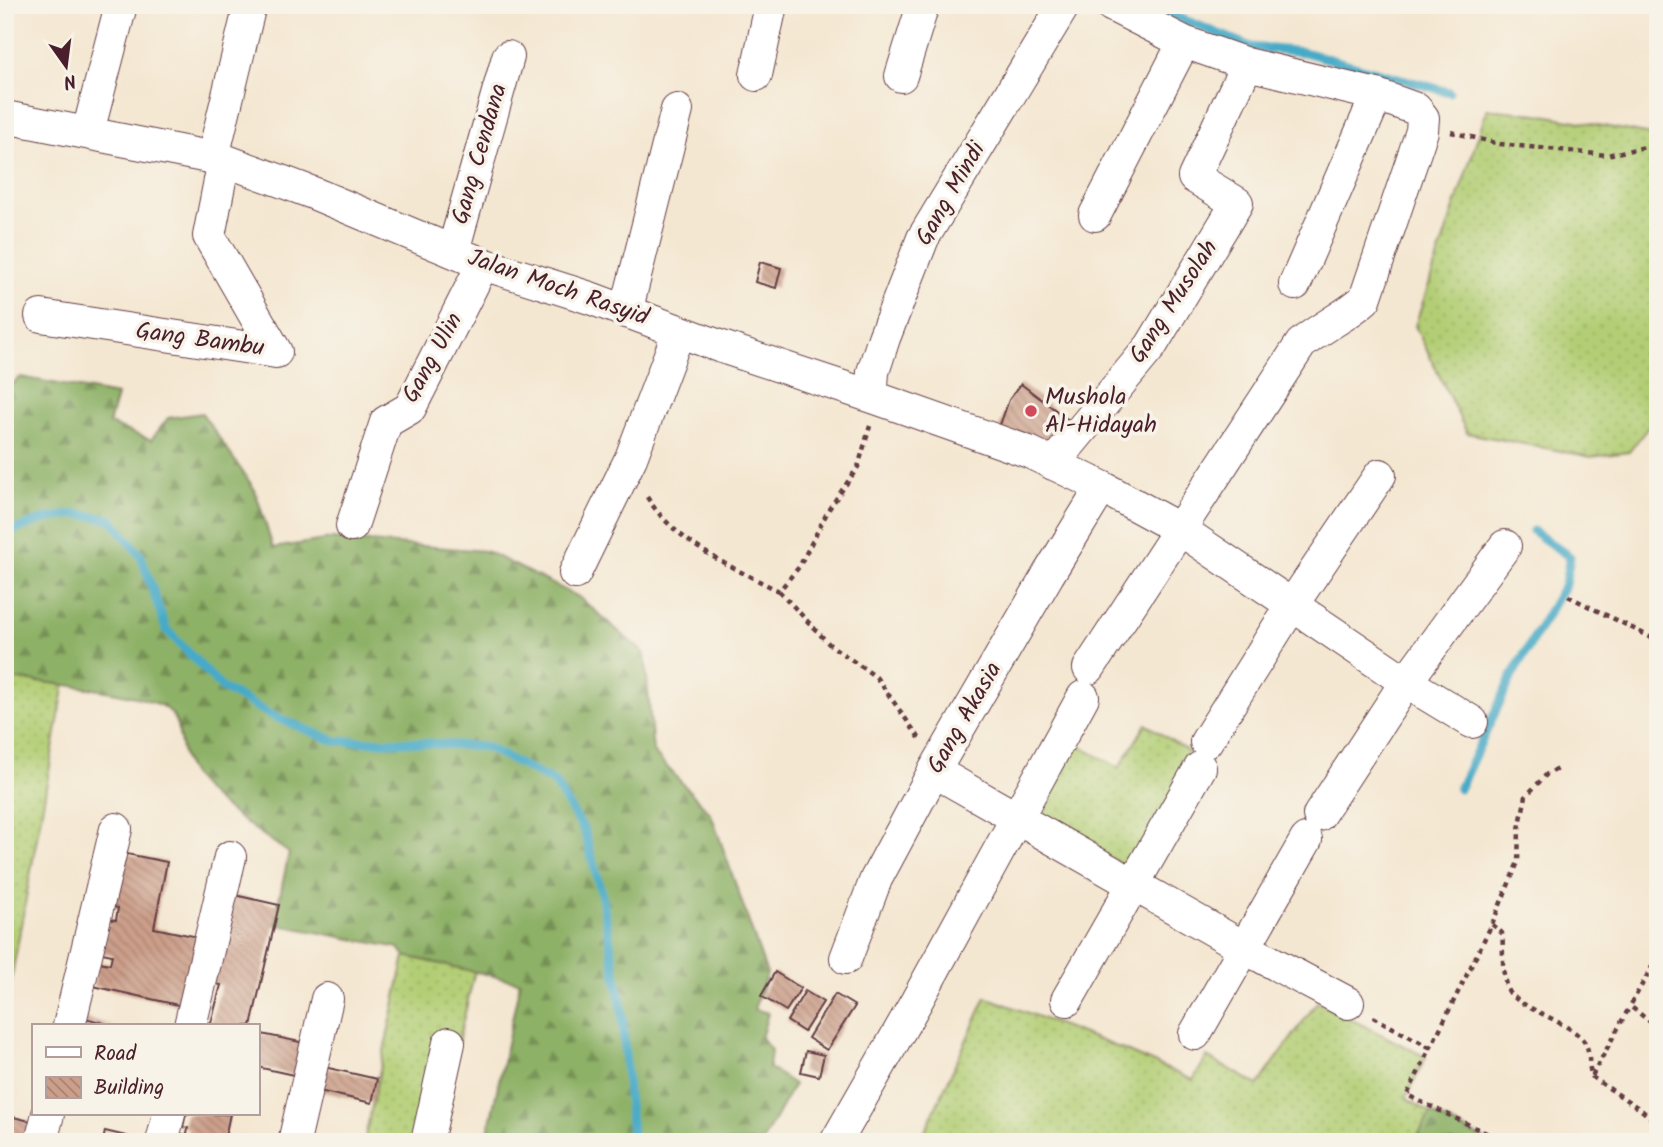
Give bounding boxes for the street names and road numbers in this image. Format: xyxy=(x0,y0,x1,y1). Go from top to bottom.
street label: Gang Cendana xyxy=(441,79,519,229)
street label: Gang Mindi xyxy=(905,133,997,253)
street label: Gang Musolah xyxy=(1119,232,1229,372)
street label: Jalan Moch Rasyid xyxy=(462,239,655,338)
street label: Gang Ulin xyxy=(392,305,474,411)
street label: Gang Bambu xyxy=(133,312,267,368)
street label: Gang Akasia xyxy=(917,655,1013,781)

